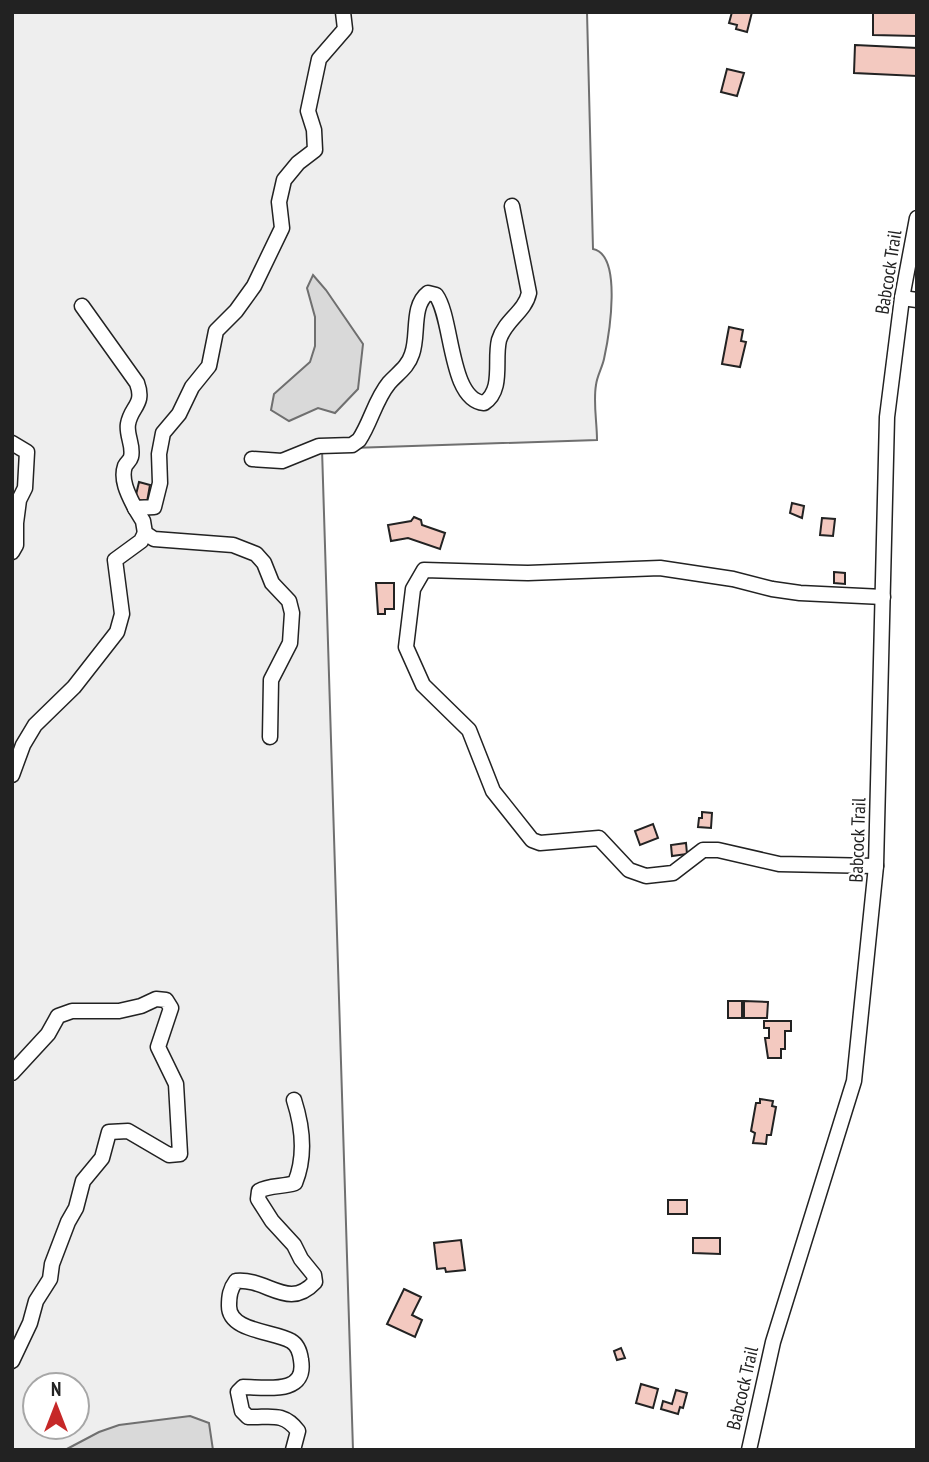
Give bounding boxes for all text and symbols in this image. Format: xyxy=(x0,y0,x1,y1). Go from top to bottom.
street label: Babcock Trail xyxy=(870,228,907,316)
street label: Babcock Trail xyxy=(844,797,870,883)
street label: Babcock Trail xyxy=(721,1343,763,1432)
north arrow xyxy=(21,1371,91,1441)
text: N xyxy=(51,1377,61,1401)

